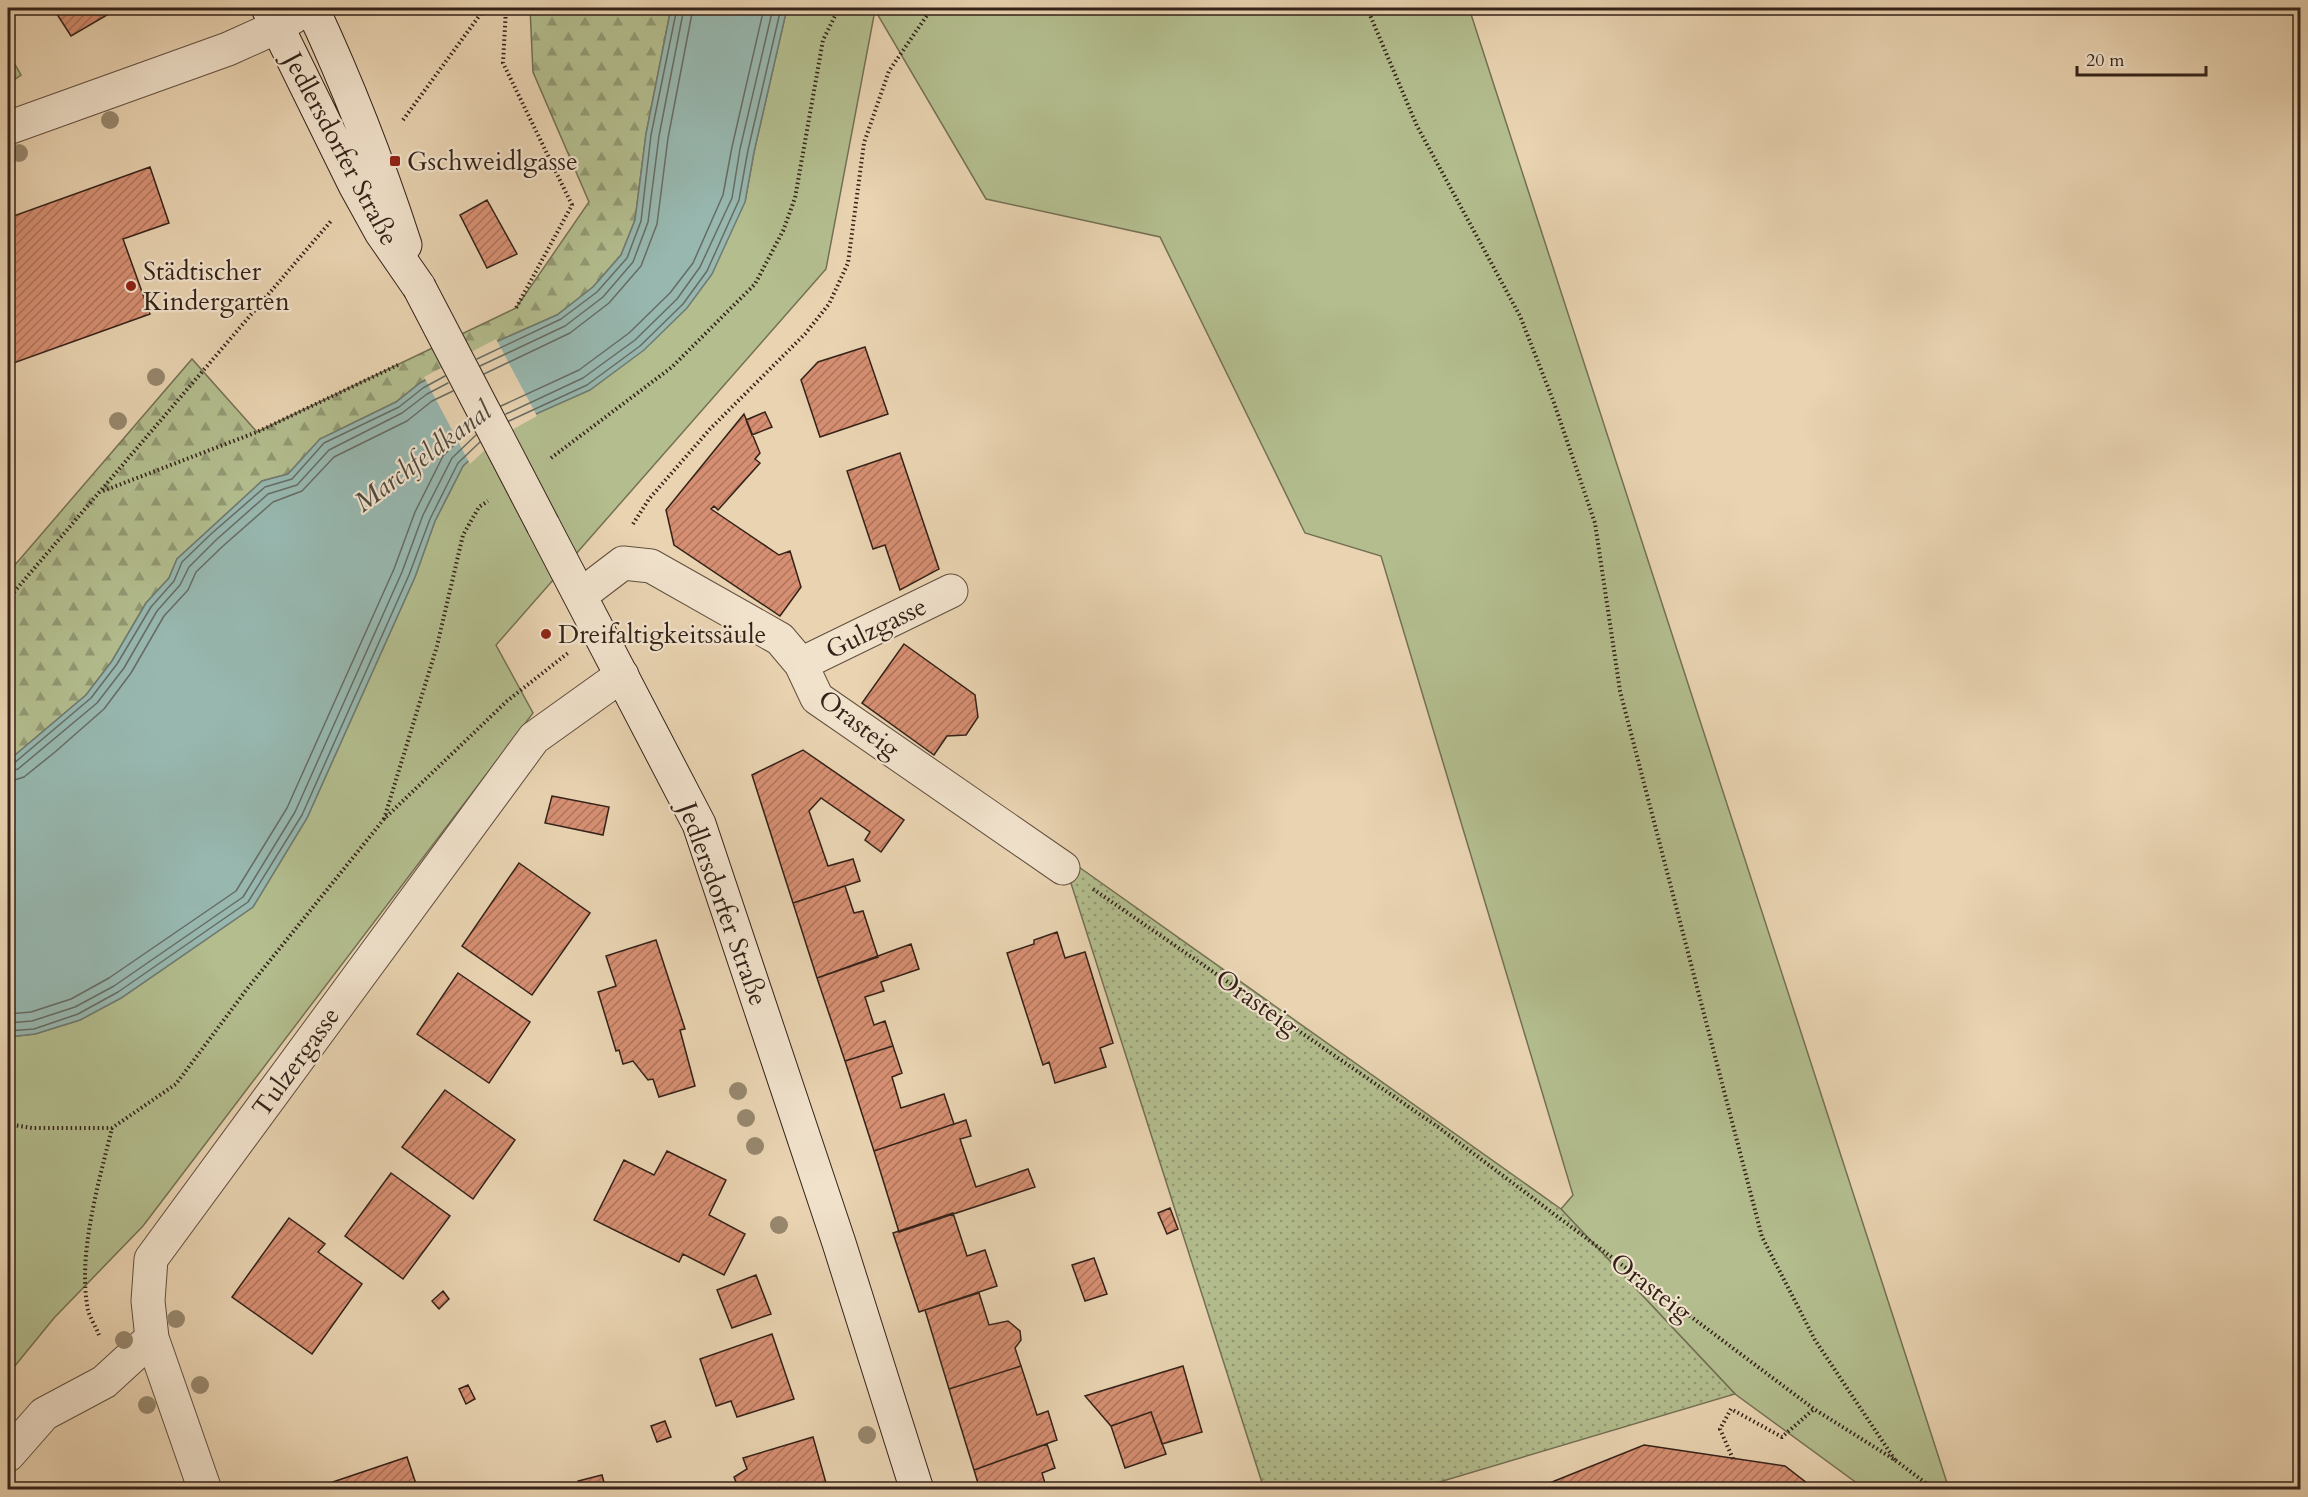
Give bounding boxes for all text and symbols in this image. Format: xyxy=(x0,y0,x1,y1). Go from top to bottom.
scale bar xyxy=(2077,39,2206,77)
street label: Jedlersdorfer Straße xyxy=(273,43,407,252)
text: 20 m xyxy=(2086,48,2125,73)
place label: Gschweidlgasse xyxy=(407,144,578,179)
marker: Gschweidlgasse xyxy=(388,154,402,168)
place label: Städtischer Kindergarten xyxy=(143,254,290,319)
marker: Städtischer Kindergarten xyxy=(124,279,138,293)
water label: Marchfeldkanal xyxy=(347,393,500,521)
street label: Gulzgasse xyxy=(820,589,932,667)
place label: Dreifaltigkeitssäule xyxy=(558,617,766,652)
marker: Dreifaltigkeitssäule xyxy=(539,627,553,641)
street label: Orasteig xyxy=(811,682,907,766)
street label: Jedlersdorfer Straße xyxy=(669,794,776,1010)
street label: Orasteig xyxy=(1209,961,1306,1043)
street label: Tulzergasse xyxy=(244,1000,348,1124)
street label: Orasteig xyxy=(1603,1245,1699,1329)

